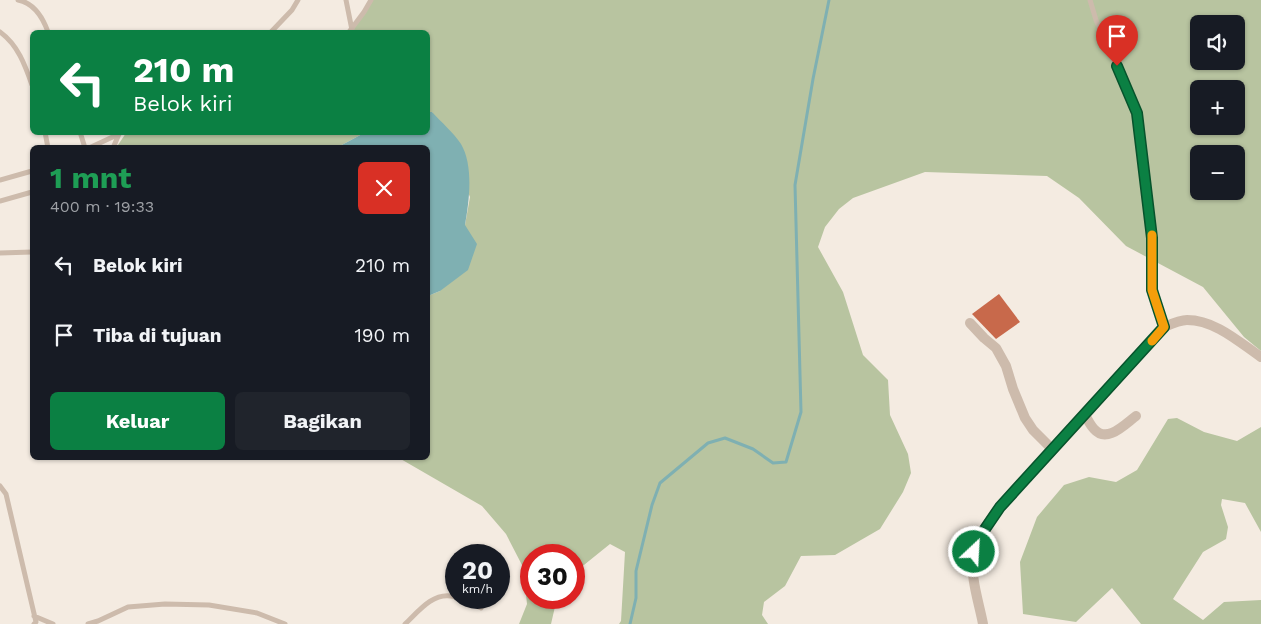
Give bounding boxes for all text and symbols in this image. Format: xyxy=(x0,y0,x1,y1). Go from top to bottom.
pin xyxy=(1096,15,1138,66)
map controls xyxy=(1190,15,1245,200)
button: sound xyxy=(1190,15,1245,70)
icon: arrive xyxy=(1103,22,1131,50)
text: 210 m xyxy=(133,49,234,91)
icon: left xyxy=(50,50,115,115)
button: + xyxy=(1190,80,1245,135)
text: Belok kiri xyxy=(133,91,233,116)
button: − xyxy=(1190,145,1245,200)
text: 1 mnt xyxy=(50,160,131,195)
button: close xyxy=(358,162,410,214)
text: 400 m · 19:33 xyxy=(50,197,154,216)
icon: left xyxy=(50,251,78,279)
text: Belok kiri xyxy=(93,254,183,277)
text: 210 m xyxy=(355,254,410,277)
icon: arrive xyxy=(50,321,78,349)
text: Tiba di tujuan xyxy=(93,324,222,347)
text: 190 m xyxy=(354,324,410,347)
button: Keluar xyxy=(50,392,225,450)
button: Bagikan xyxy=(235,392,410,450)
position arrow xyxy=(947,525,999,577)
speed limit sign: 30 xyxy=(520,544,585,609)
text: 20 xyxy=(462,556,493,585)
text: km/h xyxy=(462,582,493,596)

